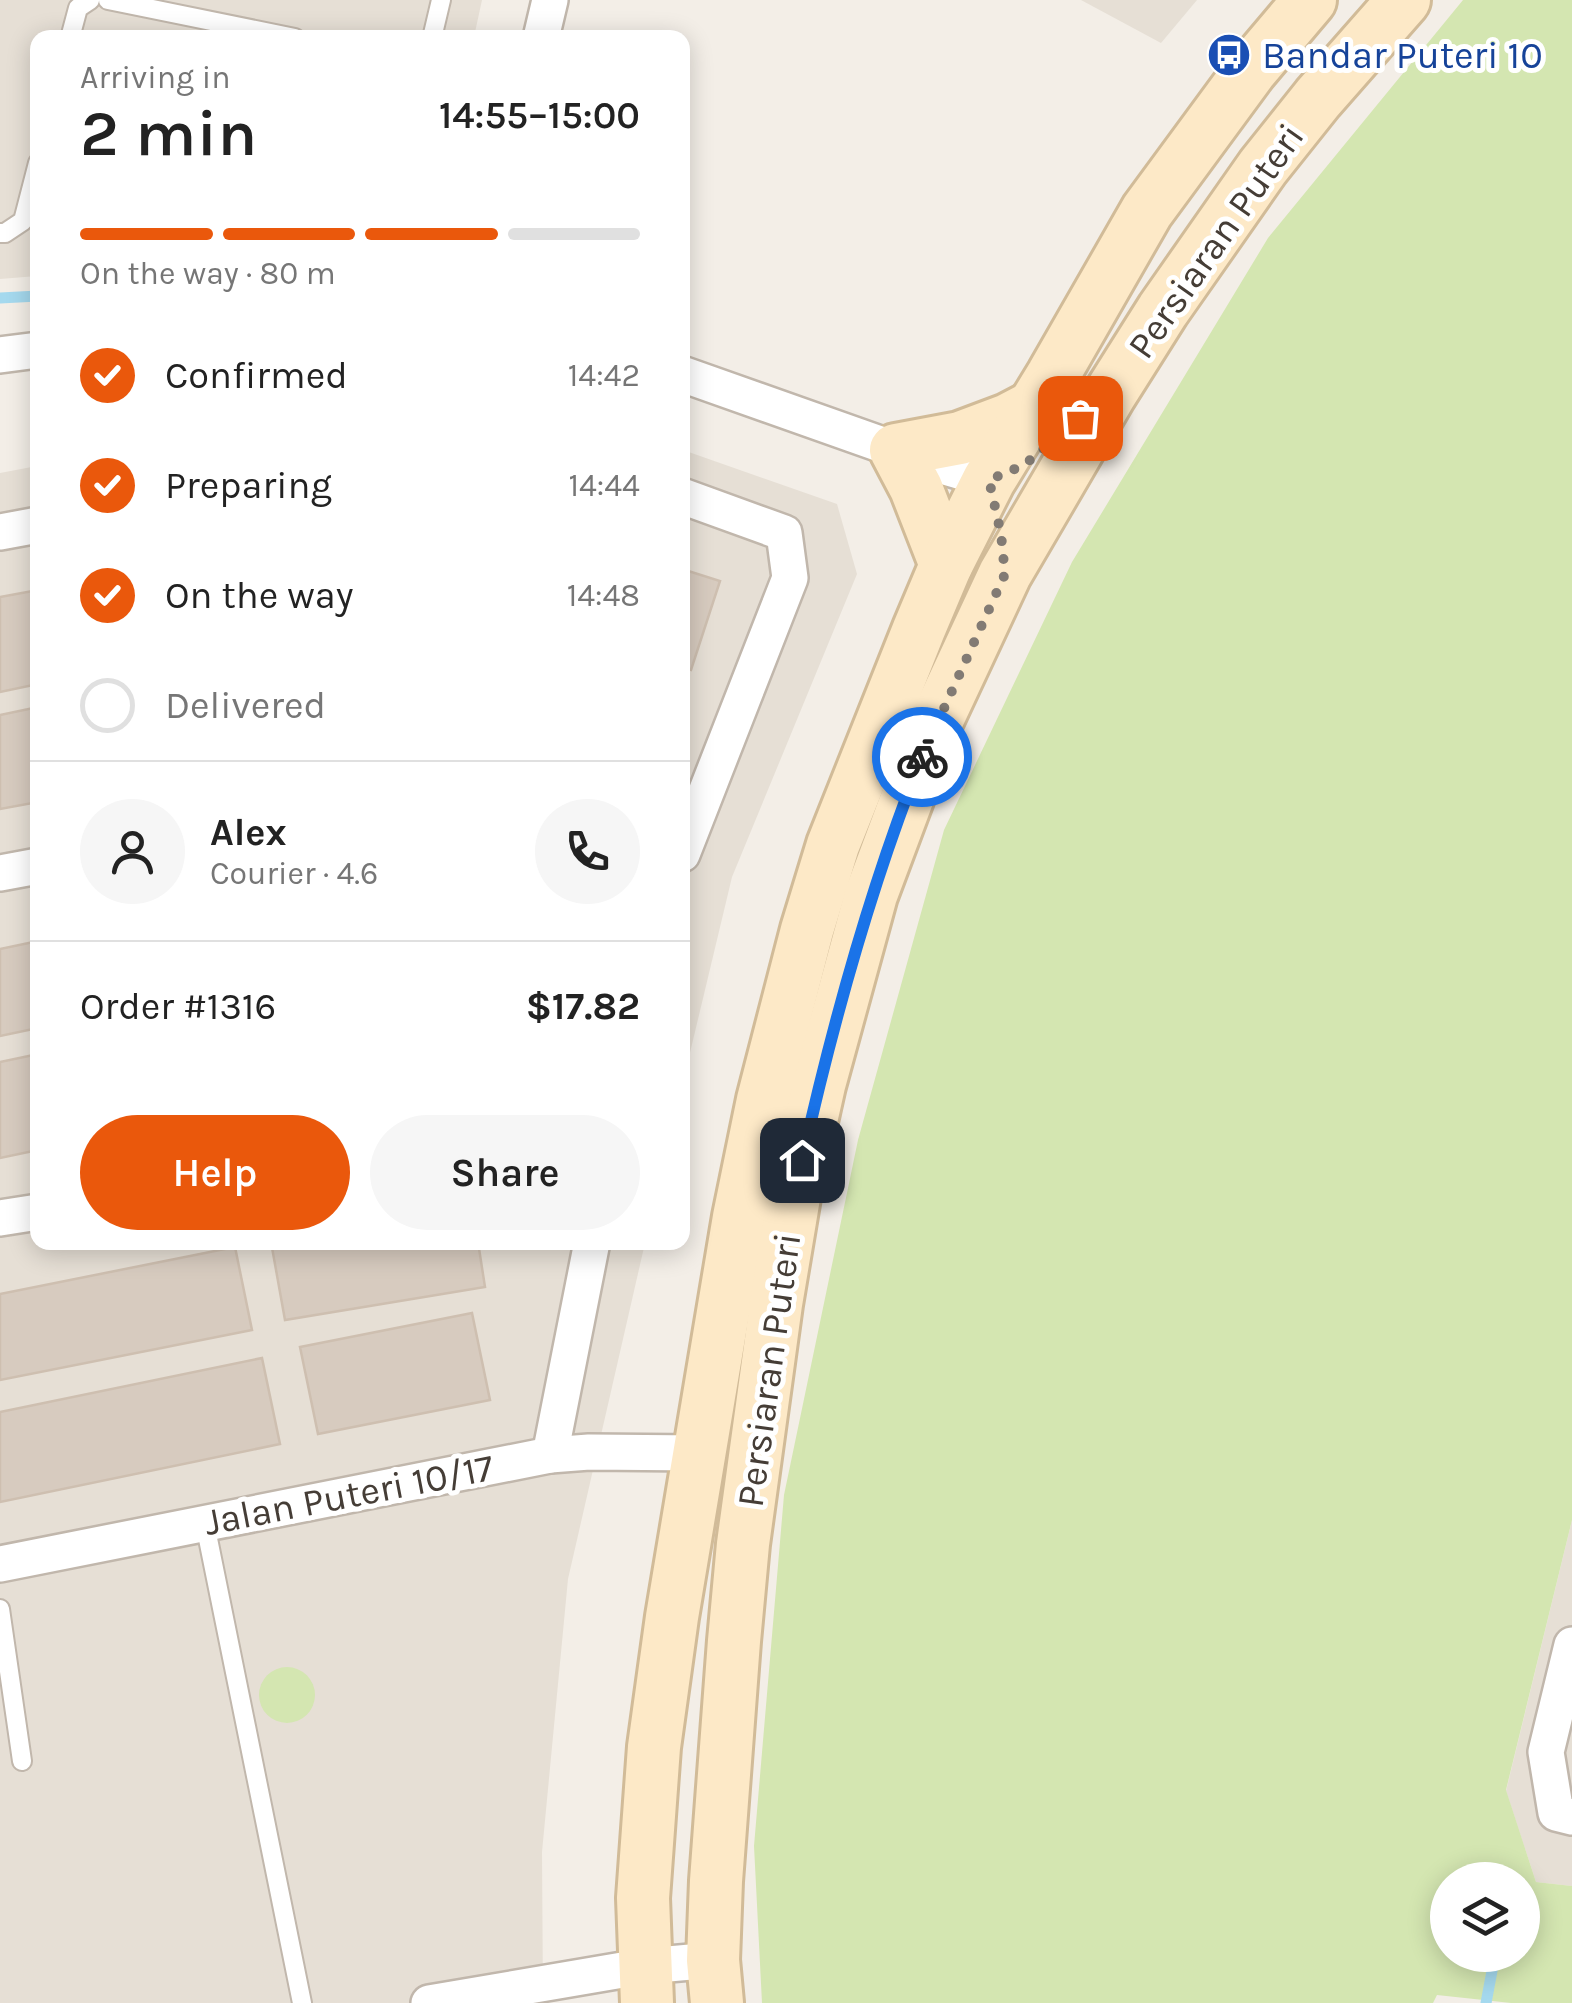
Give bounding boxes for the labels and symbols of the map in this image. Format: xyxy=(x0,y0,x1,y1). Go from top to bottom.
bus stop icon: Bandar Puteri 10 xyxy=(1206,32,1252,78)
place label: Bandar Puteri 10 xyxy=(1262,33,1543,78)
street label: Persiaran Puteri xyxy=(1118,115,1314,367)
pin xyxy=(1038,376,1123,461)
courier xyxy=(872,707,972,807)
pin xyxy=(760,1118,845,1203)
street label: Persiaran Puteri xyxy=(728,1230,810,1510)
street label: Jalan Puteri 10/17 xyxy=(201,1445,498,1545)

